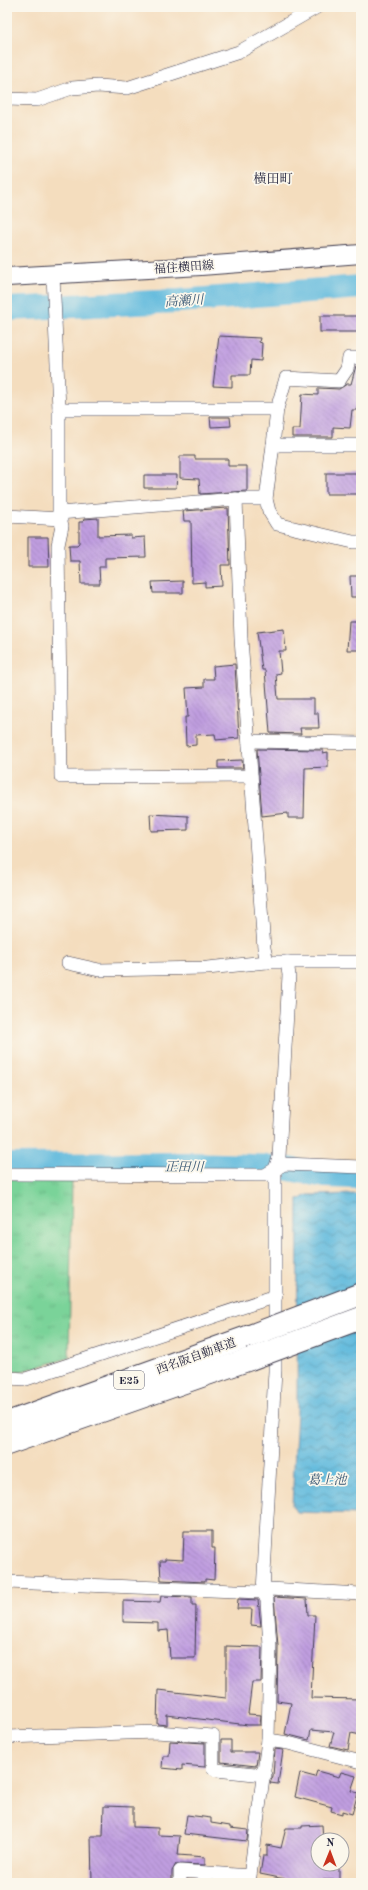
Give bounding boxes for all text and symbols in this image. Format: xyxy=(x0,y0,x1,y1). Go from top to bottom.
district label: 横田町 xyxy=(253,172,293,186)
street label: 福住横田線 xyxy=(154,258,214,276)
water label: 高瀬川 xyxy=(164,293,206,309)
water label: 正田川 xyxy=(164,1160,206,1174)
street label: 西名阪自動車道 xyxy=(154,1335,238,1377)
road number: E25 xyxy=(114,1371,144,1389)
water label: 葛上池 xyxy=(307,1473,348,1487)
north arrow xyxy=(310,1832,350,1872)
text: N xyxy=(326,1838,335,1849)

